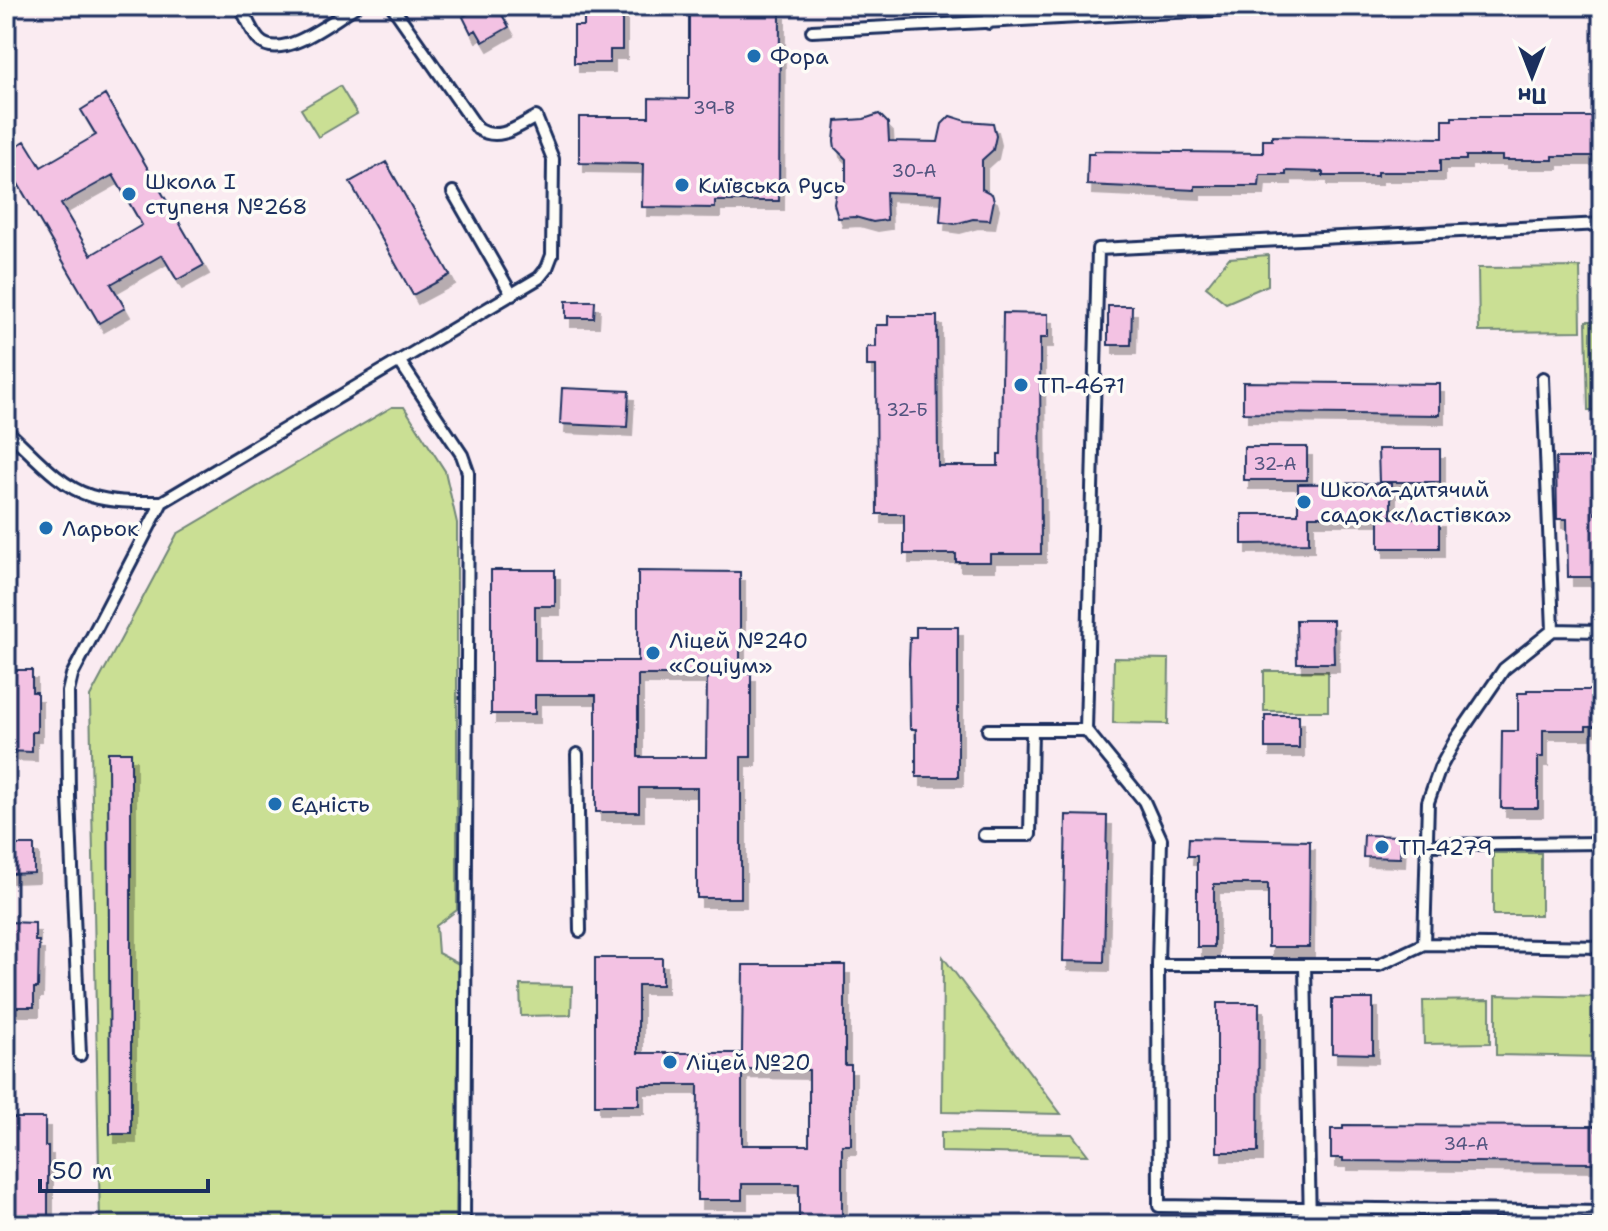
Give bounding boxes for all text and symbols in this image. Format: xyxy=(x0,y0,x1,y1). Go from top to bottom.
north arrow xyxy=(1492,36,1572,116)
place label: Фора xyxy=(770,42,829,71)
marker: Фора xyxy=(745,47,763,65)
text: Пн xyxy=(1517,81,1547,110)
house number: 39-В xyxy=(693,96,735,120)
house number: 30-А xyxy=(891,159,937,183)
place label: Школа І ступеня №268 xyxy=(145,167,308,221)
place label: Київська Русь xyxy=(698,171,845,200)
marker: Київська Русь xyxy=(673,176,691,194)
marker: Школа І ступеня №268 xyxy=(120,185,138,203)
place label: ТП-4671 xyxy=(1037,371,1125,400)
marker: ТП-4671 xyxy=(1012,376,1030,394)
house number: 32-Б xyxy=(886,398,928,422)
house number: 32-А xyxy=(1253,452,1297,476)
place label: Школа-дитячий садок «Ластівка» xyxy=(1320,475,1511,529)
marker: Школа-дитячий садок «Ластівка» xyxy=(1295,493,1313,511)
place label: Ларьок xyxy=(62,514,139,543)
marker: Ларьок xyxy=(37,519,55,537)
place label: Ліцей №240 «Соціум» xyxy=(669,626,808,680)
marker: Ліцей №240 «Соціум» xyxy=(644,644,662,662)
place label: Єдність xyxy=(291,790,370,819)
marker: Єдність xyxy=(266,795,284,813)
place label: ТП-4279 xyxy=(1398,833,1493,862)
marker: ТП-4279 xyxy=(1373,838,1391,856)
place label: Ліцей №20 xyxy=(686,1048,811,1077)
marker: Ліцей №20 xyxy=(661,1053,679,1071)
house number: 34-А xyxy=(1443,1132,1489,1156)
scale bar xyxy=(40,1143,208,1193)
text: 50 m xyxy=(52,1155,112,1187)

